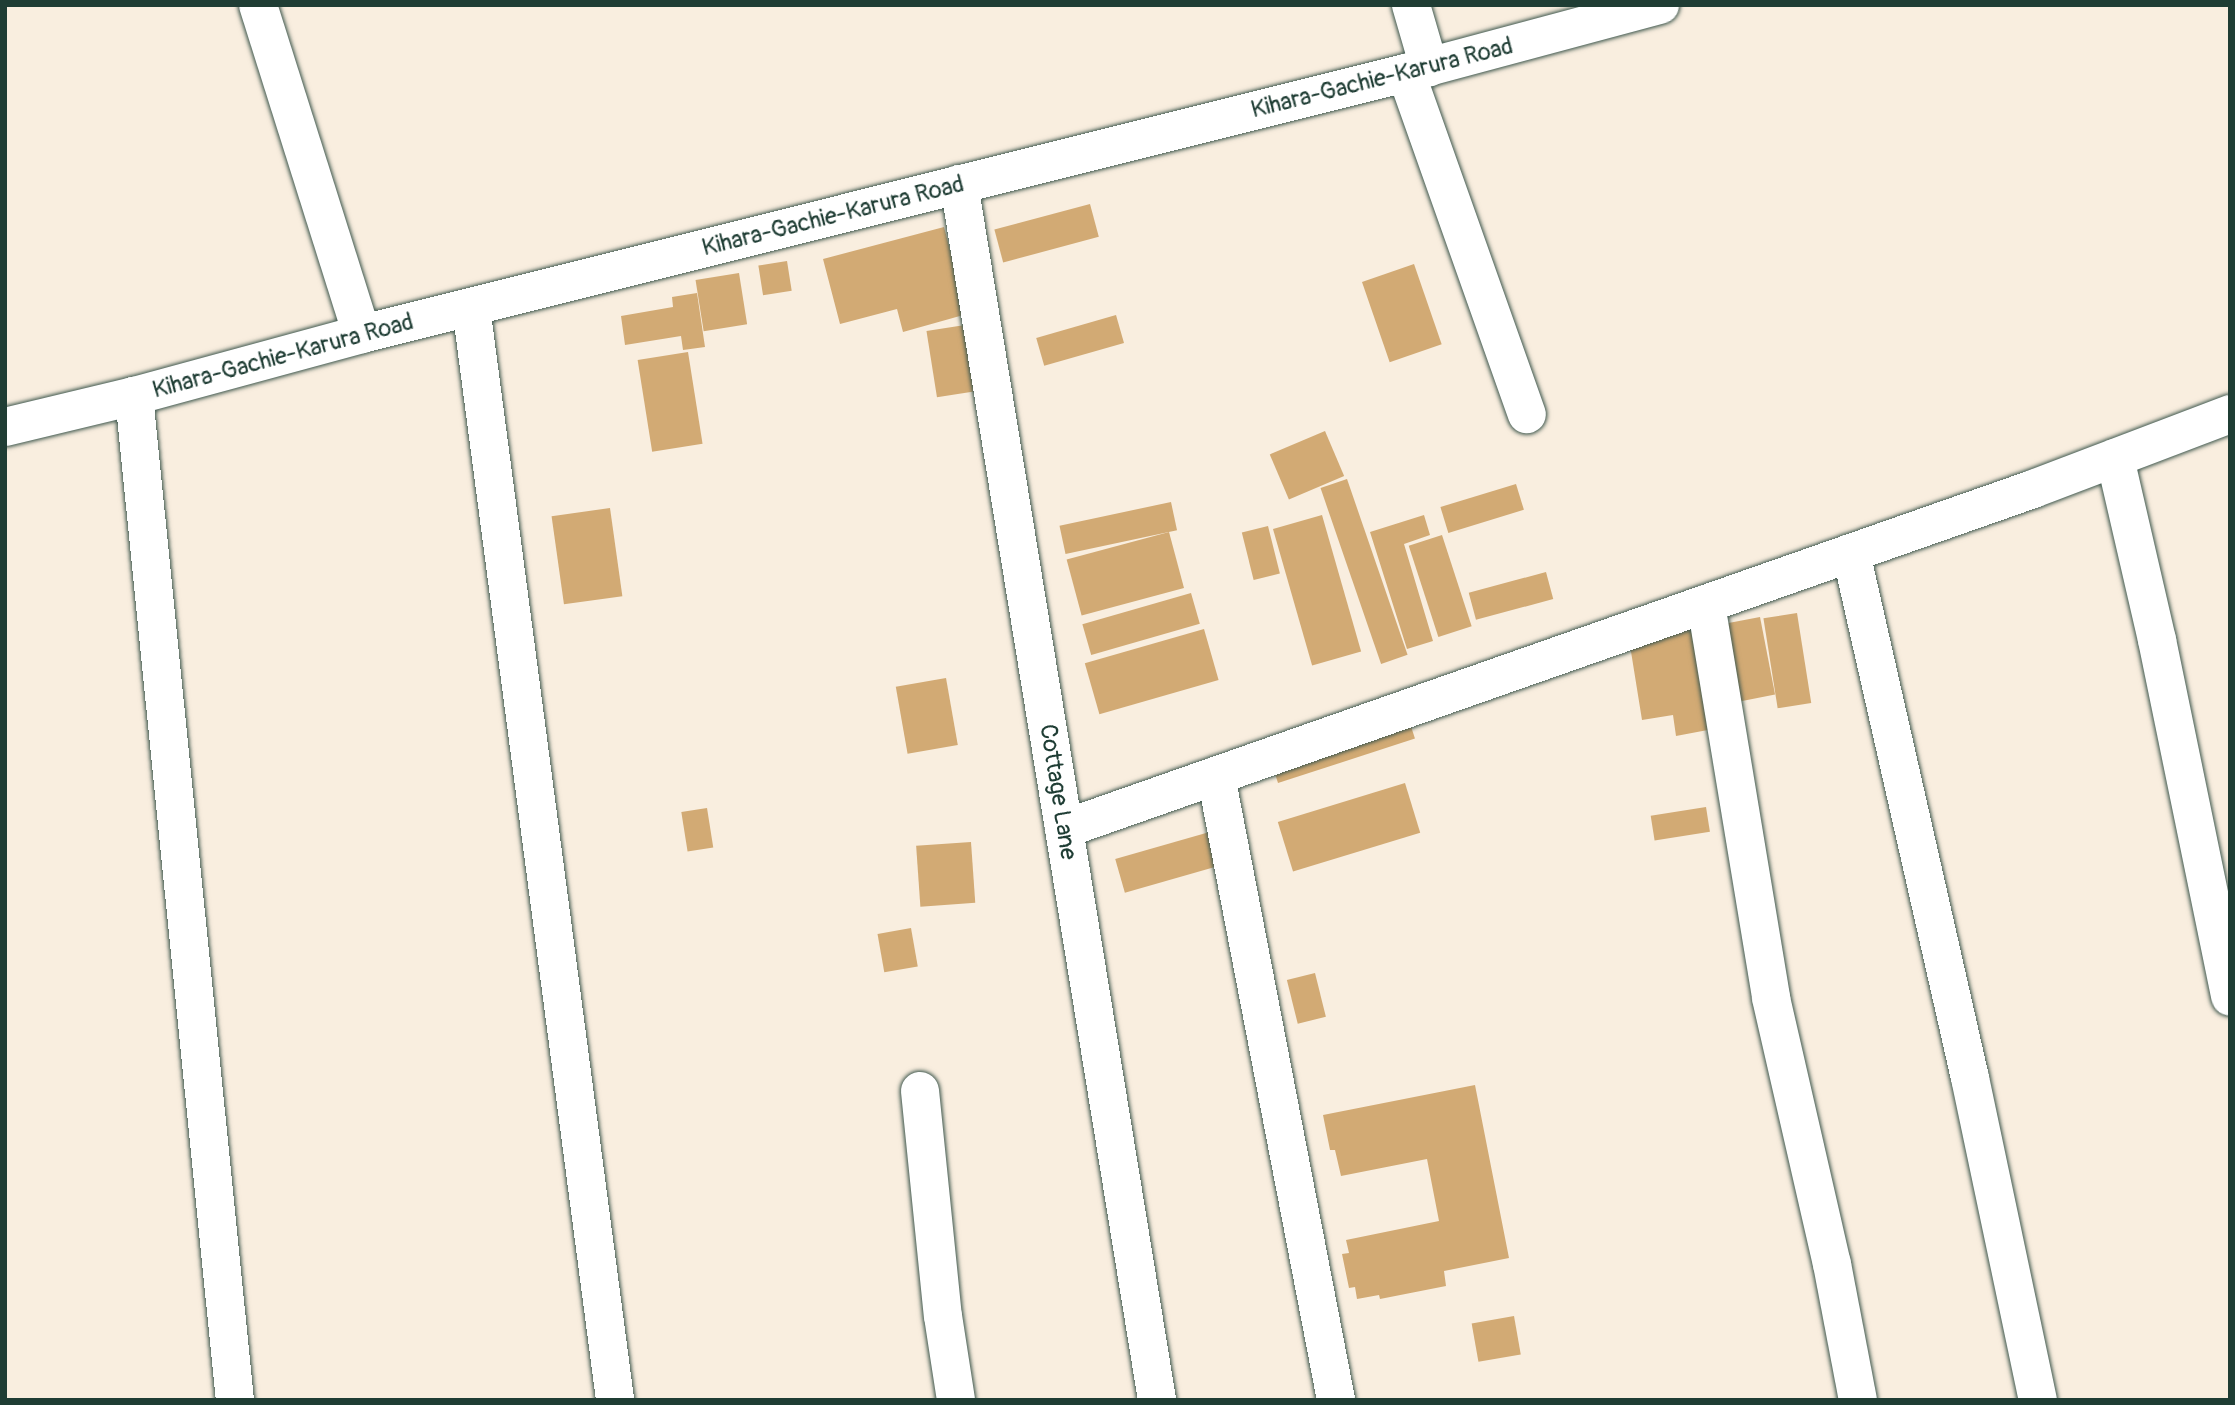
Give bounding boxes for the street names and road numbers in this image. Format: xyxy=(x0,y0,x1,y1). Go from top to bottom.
street label: Kihara-Gachie-Karura Road xyxy=(1248,31,1516,125)
street label: Kihara-Gachie-Karura Road xyxy=(699,169,967,263)
street label: Kihara-Gachie-Karura Road xyxy=(149,307,417,405)
street label: Cottage Lane xyxy=(1033,722,1083,862)

